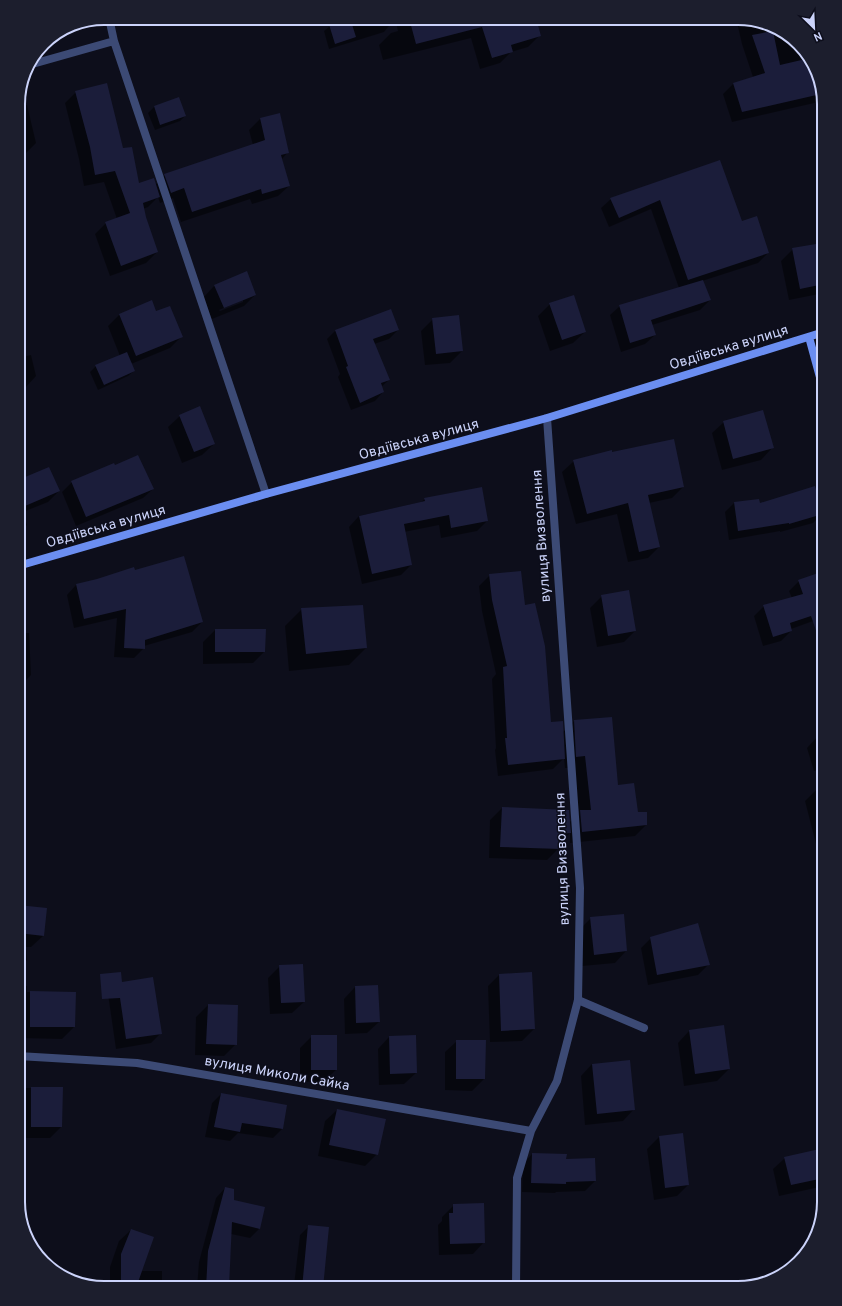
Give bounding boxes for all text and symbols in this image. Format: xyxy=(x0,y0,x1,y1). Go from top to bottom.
north arrow xyxy=(794,8,834,48)
text: N xyxy=(811,28,824,44)
street label: Овдіївська вулиця xyxy=(667,322,791,374)
street label: Овдіївська вулиця xyxy=(357,416,481,464)
street label: вулиця Визволення xyxy=(529,469,555,603)
street label: Овдіївська вулиця xyxy=(44,502,168,552)
street label: вулиця Визволення xyxy=(552,792,574,926)
street label: вулиця Миколи Сайка xyxy=(203,1053,351,1095)

